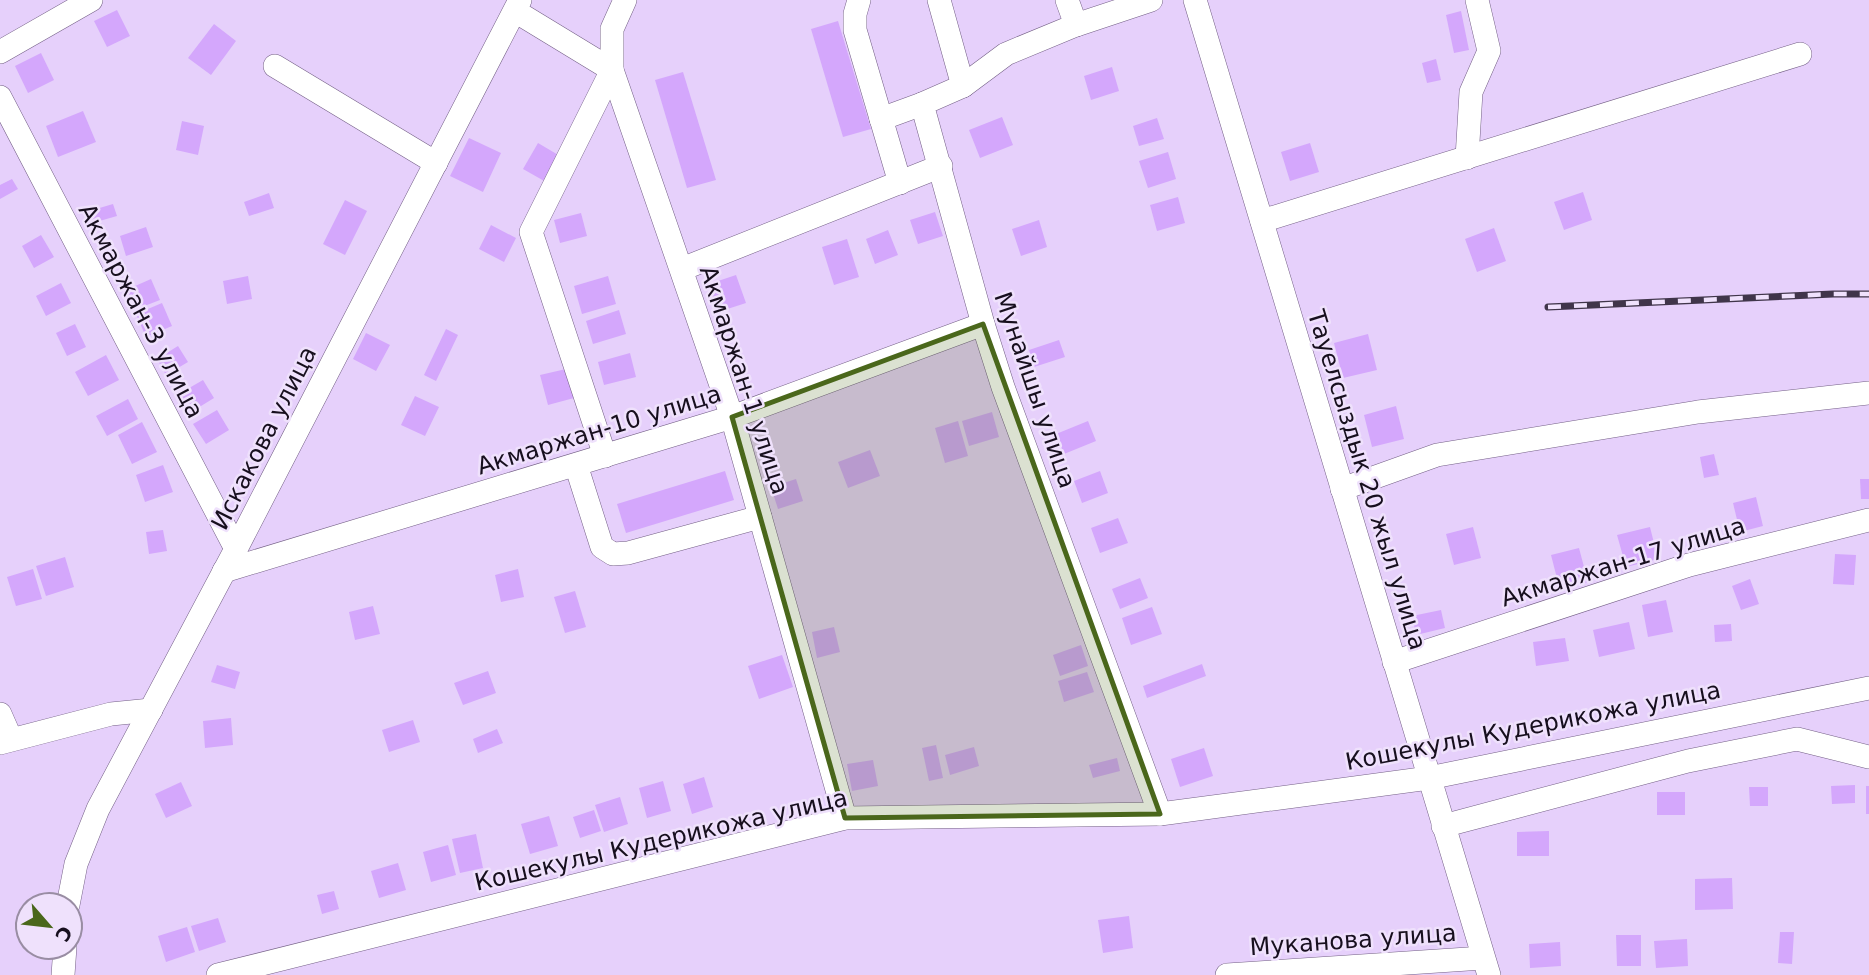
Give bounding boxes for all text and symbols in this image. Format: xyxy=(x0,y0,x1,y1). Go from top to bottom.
street label: Акмаржан-3 улица xyxy=(73,199,209,423)
street label: Акмаржан-1 улица xyxy=(694,262,794,498)
street label: Мунайшы улица xyxy=(988,288,1082,492)
street label: Тауелсыздык 20 жыл улица xyxy=(1302,306,1432,653)
street label: Искакова улица xyxy=(206,342,322,534)
street label: Акмаржан-10 улица xyxy=(473,379,725,481)
street label: Акмаржан-17 улица xyxy=(1497,511,1749,613)
street label: Кошекулы Кудерикожа улица xyxy=(1343,676,1723,776)
street label: Кошекулы Кудерикожа улица xyxy=(472,783,850,897)
north arrow xyxy=(14,891,84,961)
street label: Муканова улица xyxy=(1249,919,1457,961)
text: С xyxy=(51,923,77,945)

